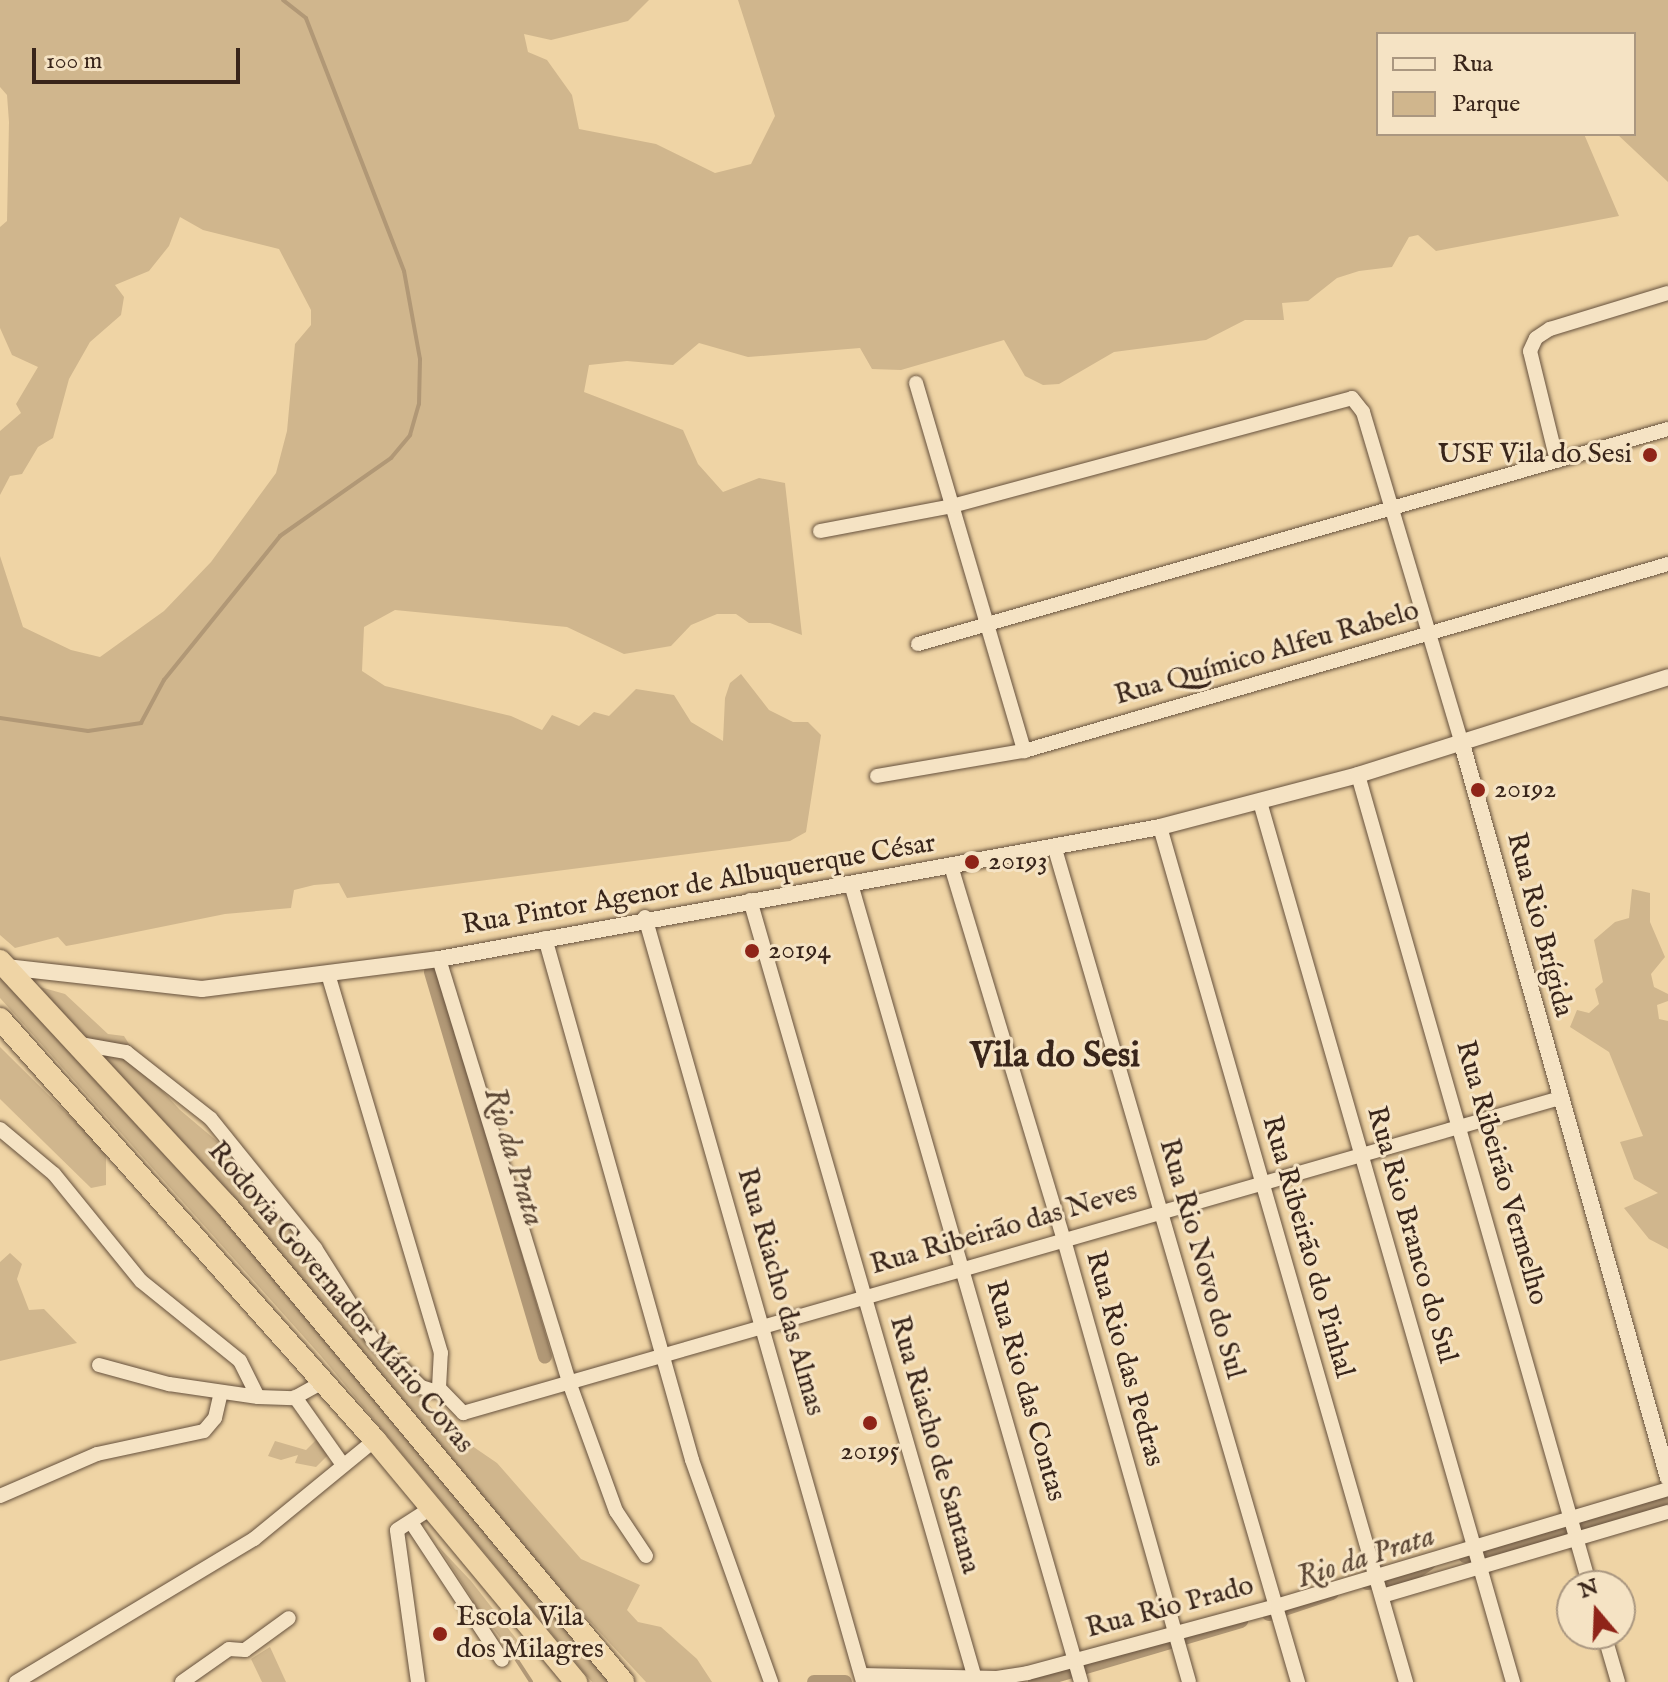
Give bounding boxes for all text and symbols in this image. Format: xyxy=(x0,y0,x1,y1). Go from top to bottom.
scale bar xyxy=(36,32,244,82)
legend xyxy=(1376,32,1636,136)
text: 100 m xyxy=(46,46,102,77)
text: Rua xyxy=(1452,49,1493,80)
text: Parque xyxy=(1452,89,1520,120)
place label: USF Vila do Sesi xyxy=(1438,438,1632,472)
marker: USF Vila do Sesi xyxy=(1639,444,1661,466)
street label: Rua Químico Alfeu Rabelo xyxy=(1111,594,1423,714)
place label: 20192 xyxy=(1494,773,1557,807)
marker: 20192 xyxy=(1469,781,1487,799)
street label: Rua Pintor Agenor de Albuquerque César xyxy=(460,827,938,943)
street label: Rua Rio Brígida xyxy=(1498,829,1580,1021)
place label: 20193 xyxy=(988,845,1048,879)
marker: 20193 xyxy=(963,853,981,871)
place label: 20194 xyxy=(768,934,831,968)
marker: 20194 xyxy=(743,942,761,960)
district label: Vila do Sesi xyxy=(970,1035,1140,1079)
street label: Rua Ribeirão Vermelho xyxy=(1447,1037,1555,1309)
water label: Rio da Prata xyxy=(475,1083,551,1231)
street label: Rua Rio Branco do Sul xyxy=(1358,1103,1464,1367)
street label: Rua Ribeirão do Pinhal xyxy=(1254,1112,1360,1382)
street label: Rodovia Governador Mário Covas xyxy=(200,1135,480,1461)
street label: Rua Rio Novo do Sul xyxy=(1151,1135,1251,1383)
street label: Rua Riacho das Almas xyxy=(729,1164,831,1420)
street label: Rua Ribeirão das Neves xyxy=(867,1175,1141,1283)
street label: Rua Rio das Pedras xyxy=(1077,1247,1171,1471)
street label: Rua Rio das Contas xyxy=(977,1277,1073,1505)
street label: Rua Riacho de Santana xyxy=(881,1312,987,1578)
marker: 20195 xyxy=(861,1414,879,1432)
place label: 20195 xyxy=(840,1435,900,1469)
water label: Rio da Prata xyxy=(1293,1519,1439,1597)
street label: Rua Rio Prado xyxy=(1082,1569,1258,1647)
north arrow xyxy=(1556,1570,1636,1650)
text: N xyxy=(1575,1573,1602,1606)
place label: Escola Vila dos Milagres xyxy=(456,1601,604,1667)
marker: Escola Vila dos Milagres xyxy=(431,1625,449,1643)

